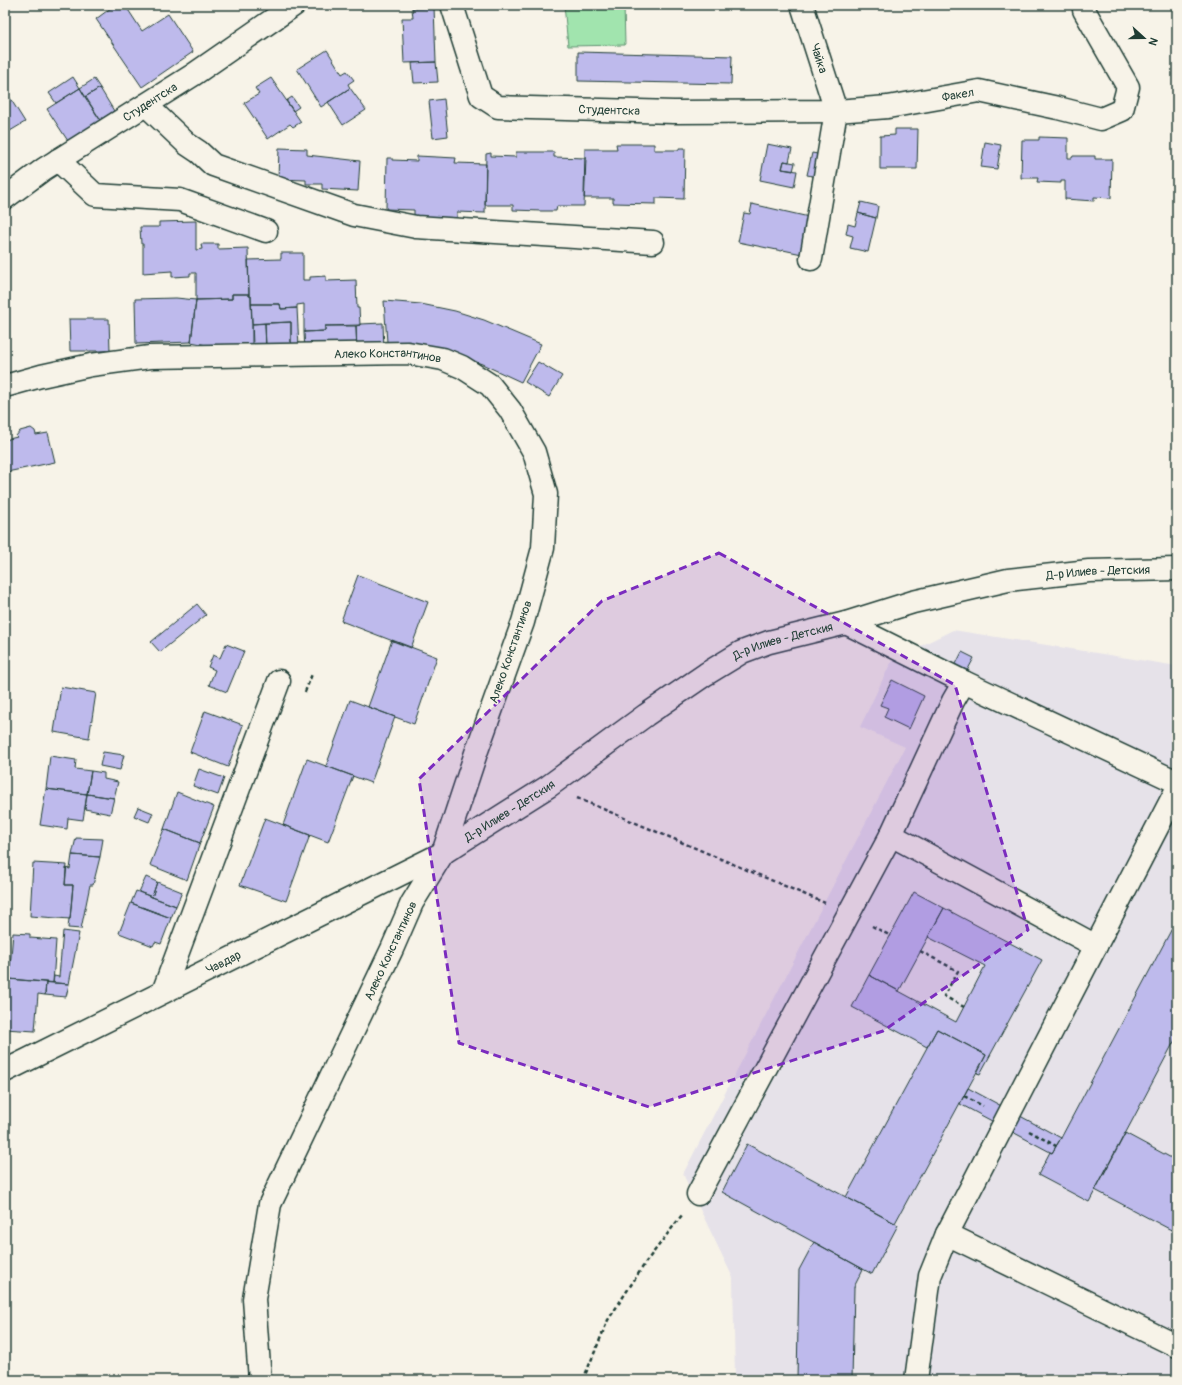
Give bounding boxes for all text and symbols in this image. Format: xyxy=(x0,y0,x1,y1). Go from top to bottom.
north arrow xyxy=(1124,18,1164,58)
text: N xyxy=(1145,36,1160,48)
street label: Чайка xyxy=(807,42,831,75)
street label: Студентска xyxy=(120,79,180,125)
street label: Факел xyxy=(941,85,975,105)
street label: Студентска xyxy=(578,102,641,119)
street label: Алеко Константинов xyxy=(334,345,443,366)
street label: Д-р Илиев - Детския xyxy=(1044,562,1151,583)
street label: Алеко Константинов xyxy=(486,599,536,705)
street label: Д-р Илиев - Детския xyxy=(729,619,835,664)
street label: Д-р Илиев - Детския xyxy=(461,777,558,846)
street label: Алеко Константинов xyxy=(361,899,421,1003)
street label: Чавдар xyxy=(203,947,244,977)

